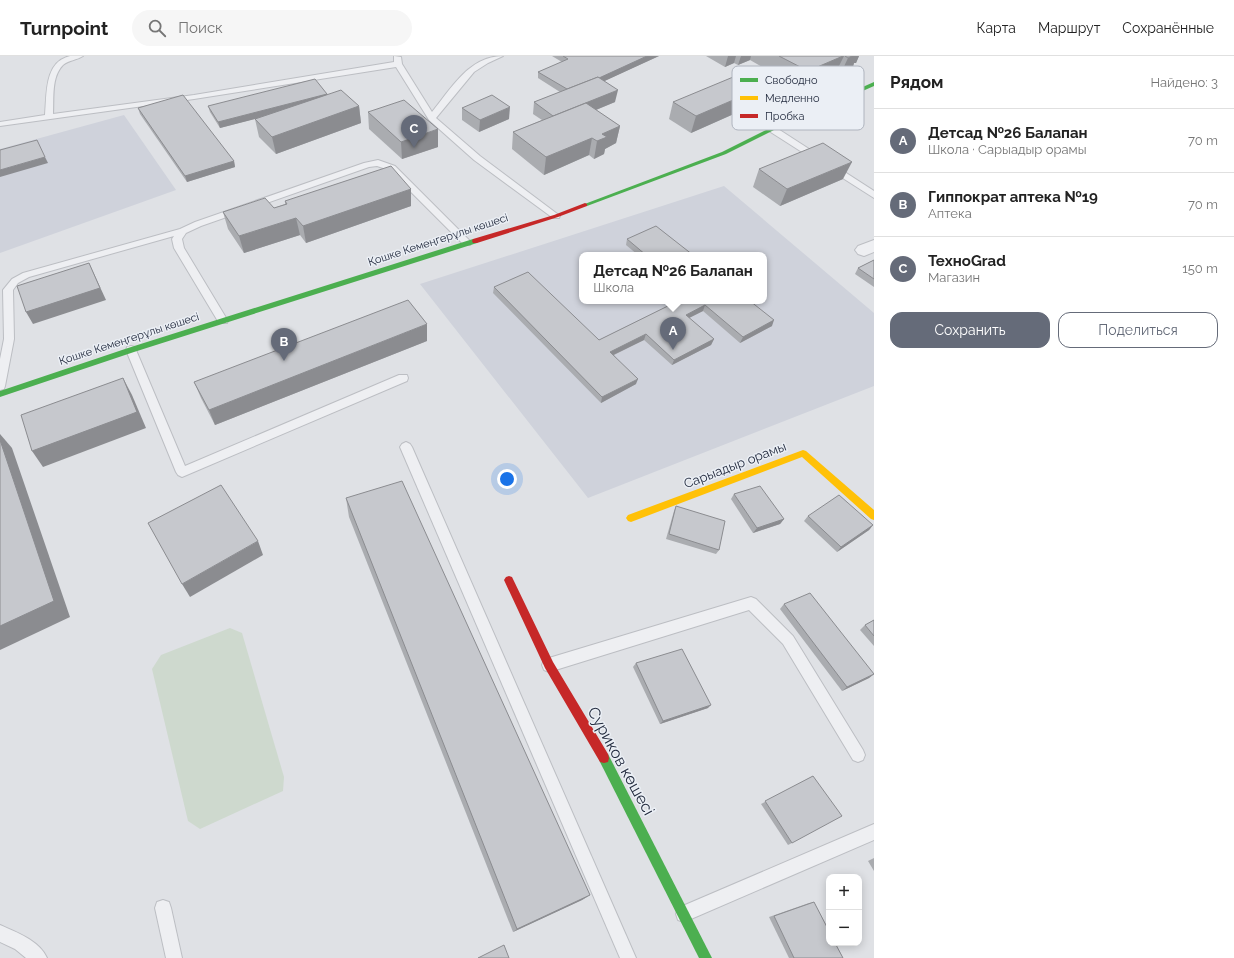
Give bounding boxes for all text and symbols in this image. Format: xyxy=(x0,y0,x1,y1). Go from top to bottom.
search box xyxy=(132,10,412,46)
text: Turnpoint xyxy=(20,17,108,39)
icon: search xyxy=(146,17,168,39)
text: Поиск xyxy=(178,19,223,37)
text: Карта xyxy=(977,20,1016,36)
text: Маршрут xyxy=(1038,20,1100,36)
text: Сохранённые xyxy=(1122,20,1214,36)
legend xyxy=(732,66,864,130)
text: Рядом xyxy=(890,72,943,92)
text: Свободно xyxy=(765,74,818,87)
text: Найдено: 3 xyxy=(1150,75,1218,90)
text: Медленно xyxy=(765,92,820,105)
text: Пробка xyxy=(765,110,805,123)
pin: C xyxy=(401,115,427,148)
text: Детсад №26 Балапан xyxy=(928,124,1088,142)
text: A xyxy=(899,133,907,148)
text: 70 m xyxy=(1188,133,1218,148)
text: Школа · Сарыадыр орамы xyxy=(928,142,1086,157)
text: Гиппократ аптека №19 xyxy=(928,188,1098,206)
text: B xyxy=(899,197,907,212)
text: 70 m xyxy=(1188,197,1218,212)
text: Аптека xyxy=(928,206,972,221)
street label: Қошке Кемеңгерұлы көшесі xyxy=(366,211,510,269)
popup xyxy=(579,252,767,304)
text: ТехноGrad xyxy=(928,252,1006,270)
text: C xyxy=(899,261,907,276)
text: 150 m xyxy=(1182,261,1218,276)
text: Детсад №26 Балапан xyxy=(593,262,753,280)
text: Магазин xyxy=(928,270,980,285)
text: Школа xyxy=(593,280,634,295)
street label: Қошке Кемеңгерұлы көшесі xyxy=(57,310,201,368)
button: Сохранить xyxy=(890,312,1050,348)
button: Поделиться xyxy=(1058,312,1218,348)
pin: A xyxy=(660,317,686,350)
pin: B xyxy=(271,328,297,361)
street label: Сарыадыр орамы xyxy=(682,439,788,491)
your location xyxy=(497,469,517,489)
street label: Суриков көшесі xyxy=(583,704,659,818)
map controls xyxy=(826,874,862,946)
button: + xyxy=(826,874,862,910)
button: − xyxy=(826,910,862,946)

